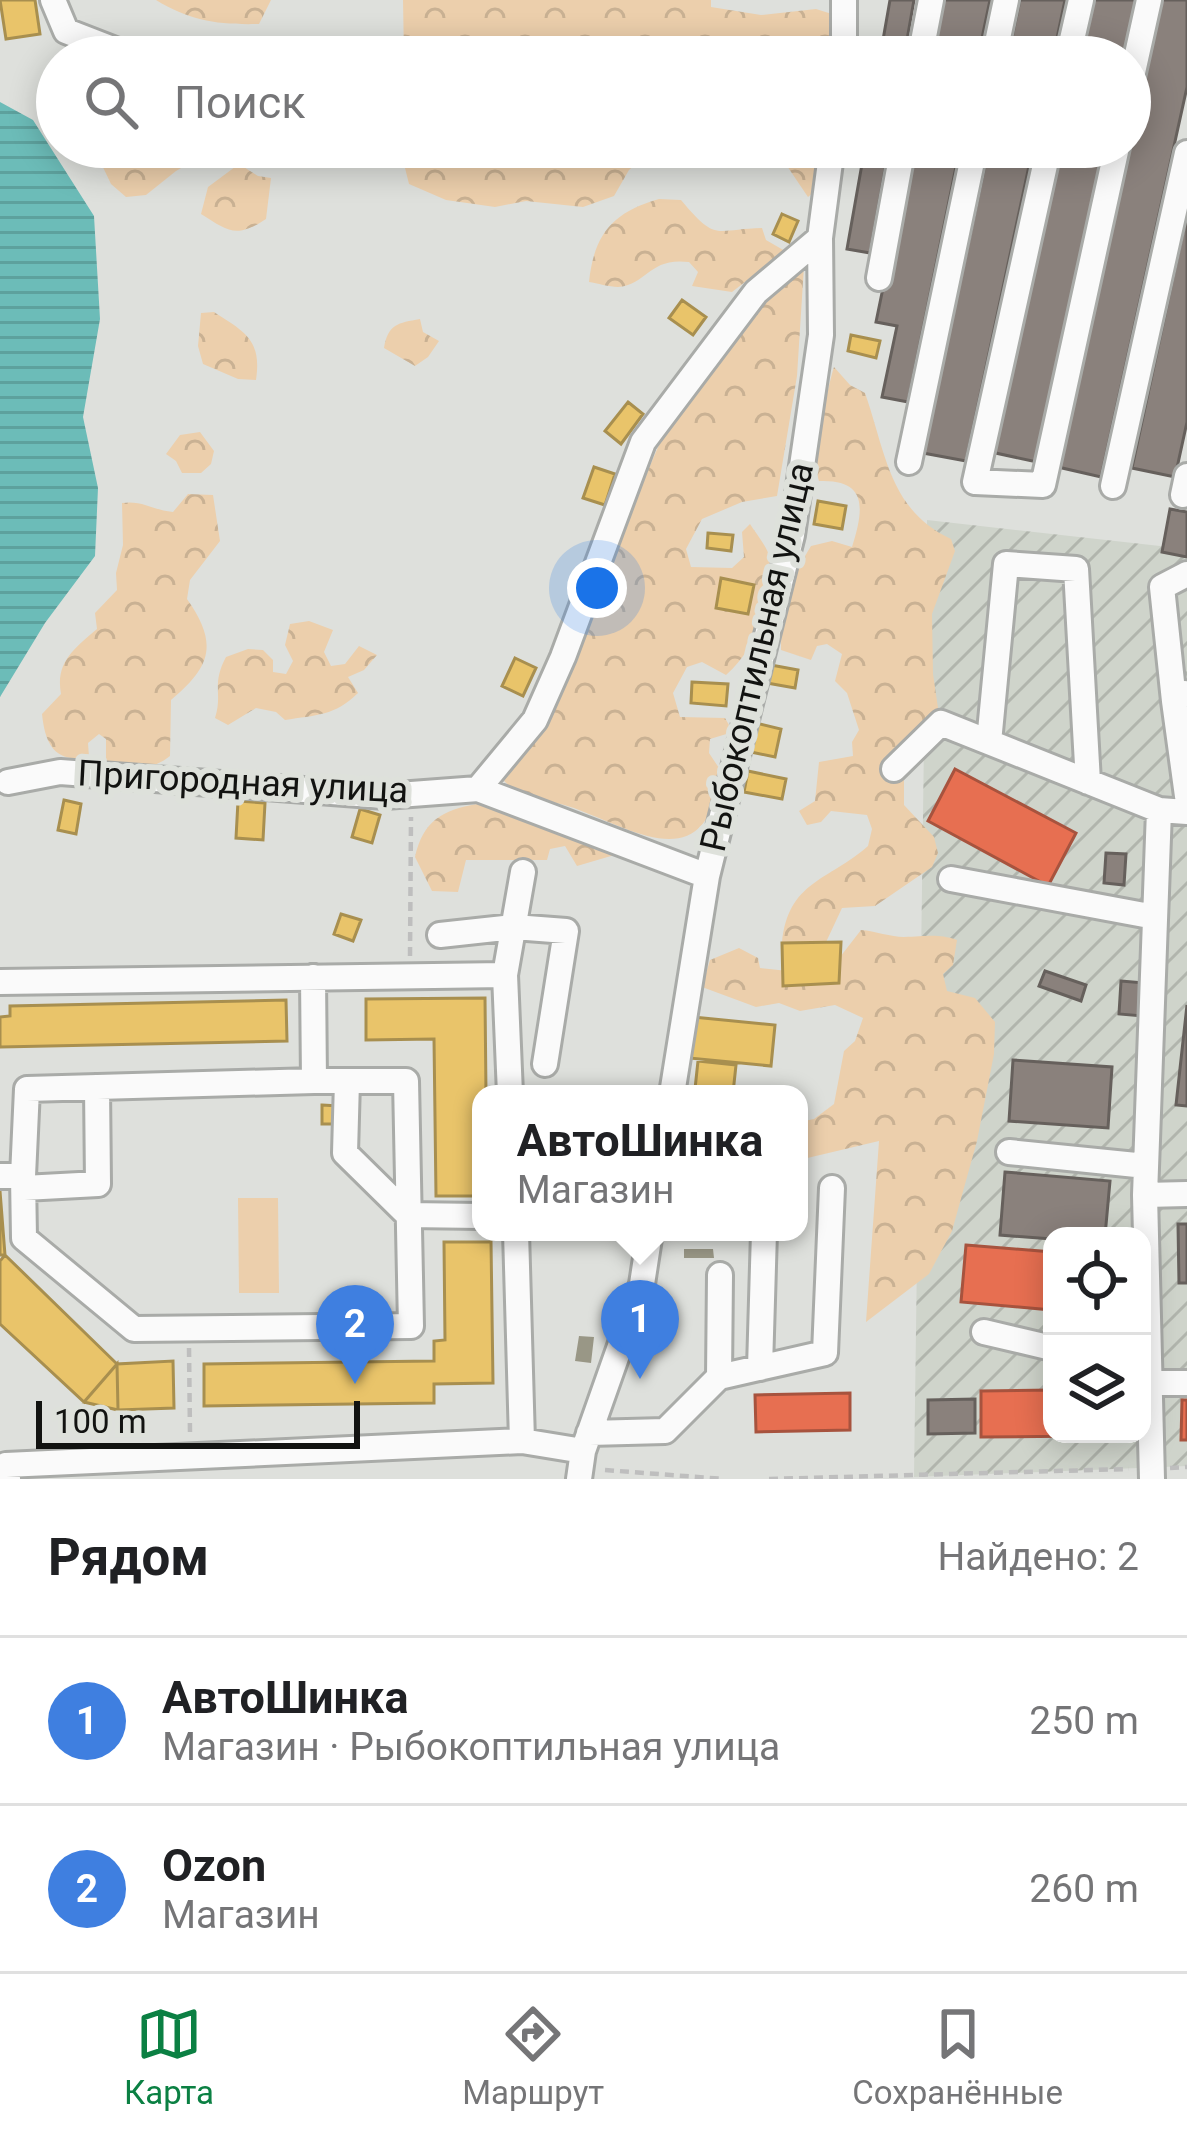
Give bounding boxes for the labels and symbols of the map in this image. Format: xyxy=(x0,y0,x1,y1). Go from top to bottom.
street label: Рыбокоптильная улица xyxy=(692,458,822,856)
your location xyxy=(567,558,627,618)
street label: Пригородная улица xyxy=(77,752,409,812)
pin: 1 xyxy=(601,1280,679,1379)
pin: 2 xyxy=(316,1285,394,1384)
scale bar xyxy=(36,1395,360,1448)

